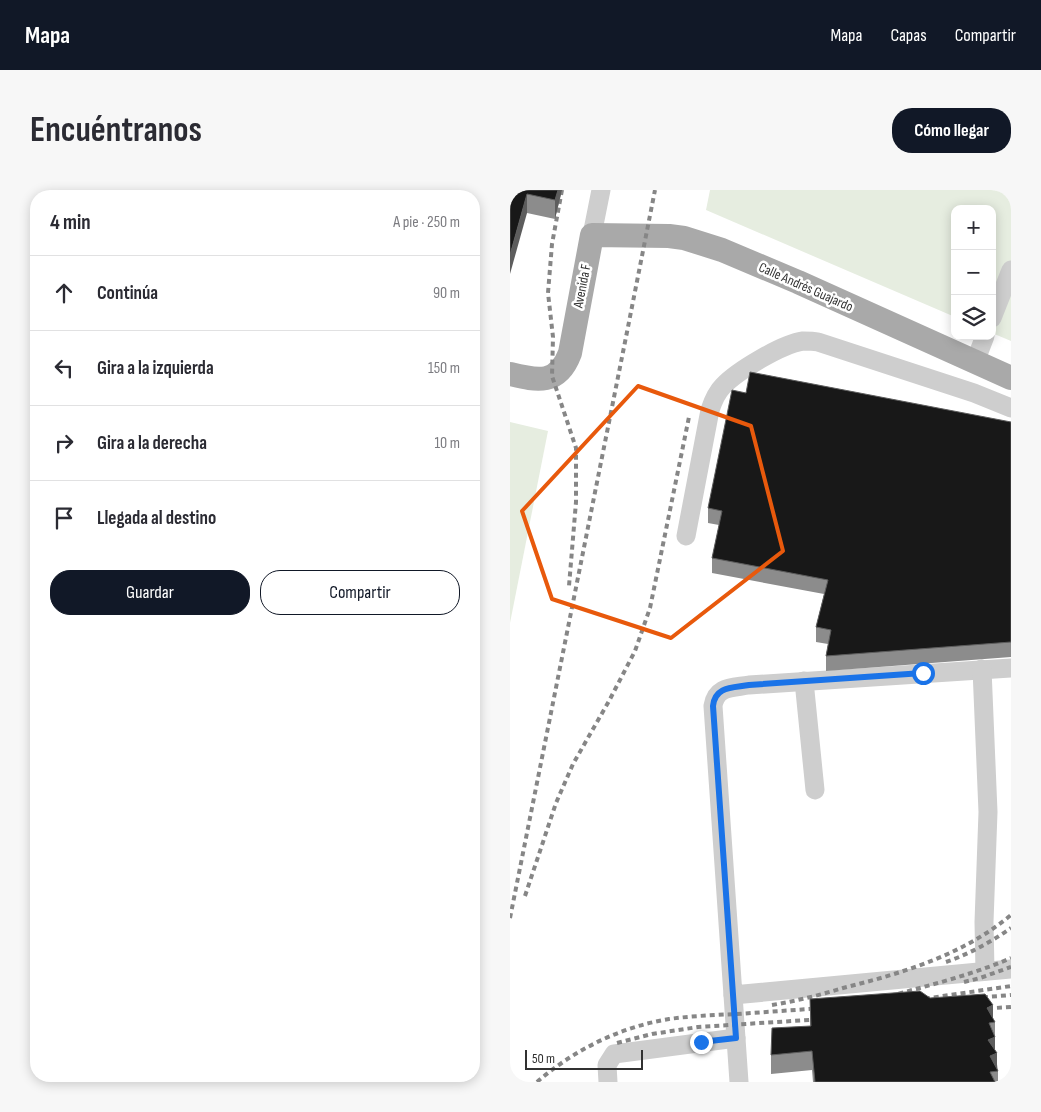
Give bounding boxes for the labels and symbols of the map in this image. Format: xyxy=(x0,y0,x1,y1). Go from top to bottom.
street label: Calle Andrés Guajardo xyxy=(756,259,856,315)
street label: Avenida F xyxy=(569,262,595,310)
route start xyxy=(912,662,935,685)
route end xyxy=(690,1031,713,1054)
scale bar xyxy=(525,1047,642,1070)

